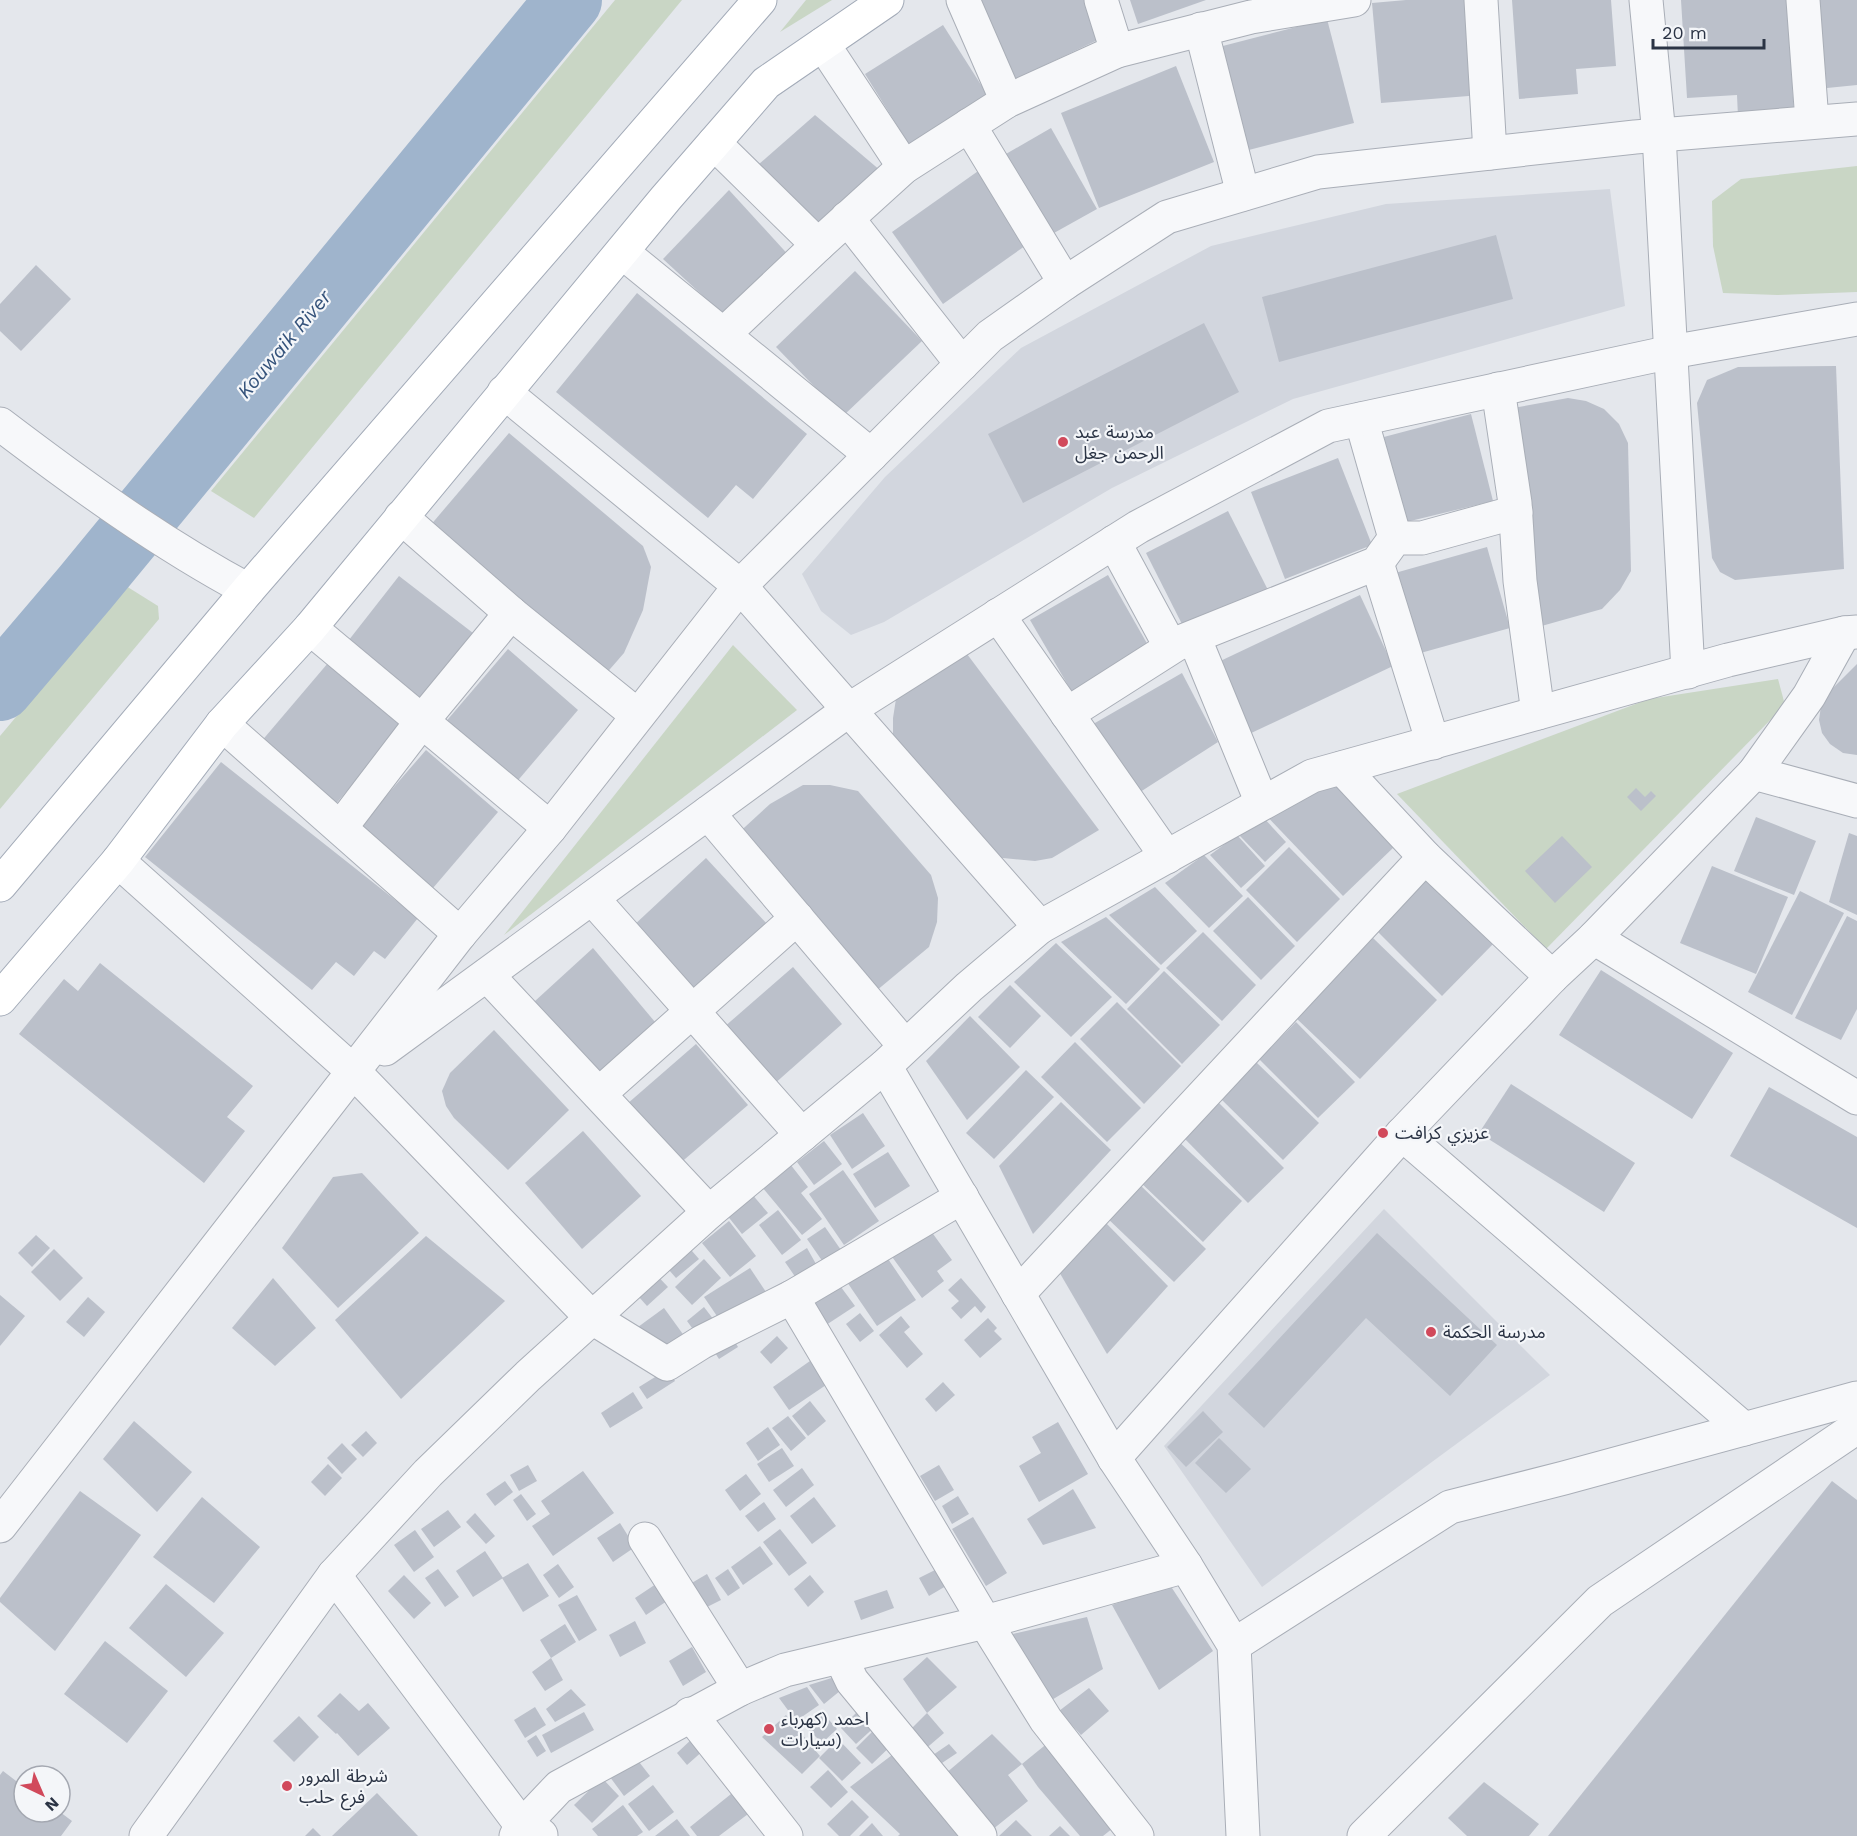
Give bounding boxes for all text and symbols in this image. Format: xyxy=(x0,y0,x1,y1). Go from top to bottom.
scale bar xyxy=(1653,12,1764,50)
text: 20 m xyxy=(1662,22,1707,43)
water label: Kouwaik River xyxy=(232,284,337,403)
place label: مدرسة عبد الرحمن جغل xyxy=(1075,421,1164,464)
marker: مدرسة عبد الرحمن جغل xyxy=(1056,435,1070,449)
place label: عزيزي كرافت xyxy=(1395,1122,1489,1146)
marker: عزيزي كرافت xyxy=(1376,1126,1390,1140)
place label: مدرسة الحكمة xyxy=(1443,1321,1546,1343)
marker: مدرسة الحكمة xyxy=(1424,1325,1438,1339)
place label: احمد (كهرباء سيارات) xyxy=(781,1708,869,1751)
marker: احمد (كهرباء سيارات) xyxy=(762,1722,776,1736)
north arrow xyxy=(12,1764,72,1824)
place label: شرطة المرور فرع حلب xyxy=(298,1765,388,1811)
marker: شرطة المرور فرع حلب xyxy=(280,1779,294,1793)
text: N xyxy=(41,1793,63,1815)

